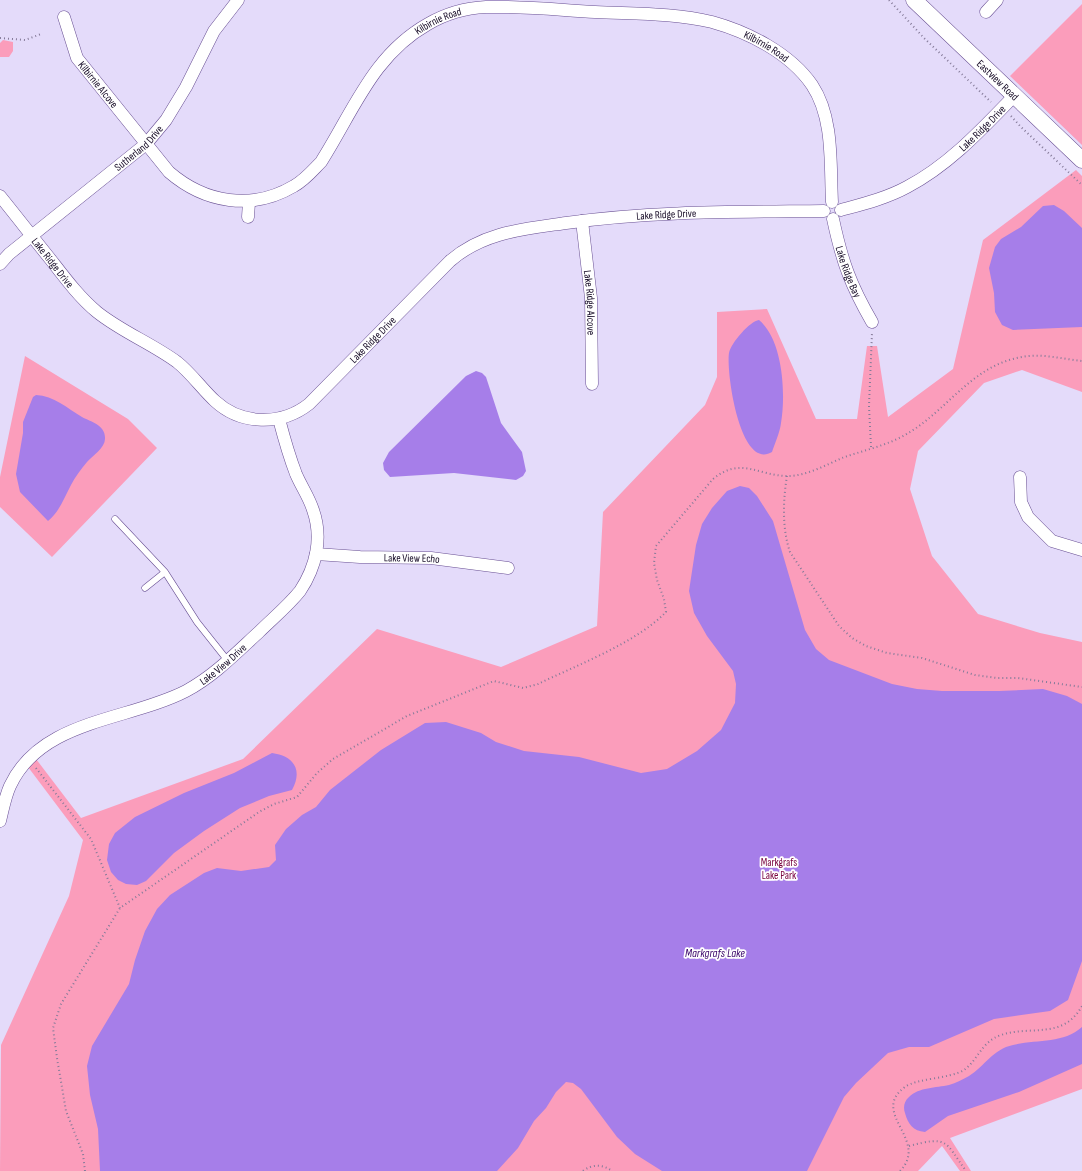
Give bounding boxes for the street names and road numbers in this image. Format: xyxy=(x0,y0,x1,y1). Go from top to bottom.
street label: Kilbirnie Road xyxy=(412,5,463,38)
street label: Kilbirnie Road xyxy=(742,28,792,65)
street label: Eastview Road xyxy=(974,57,1022,104)
street label: Kilbirnie Alcove xyxy=(75,59,121,111)
street label: Lake Ridge Drive xyxy=(957,103,1009,154)
street label: Sutherland Drive xyxy=(112,123,166,174)
street label: Lake Ridge Drive xyxy=(636,207,696,223)
street label: Lake Ridge Drive xyxy=(29,235,76,290)
street label: Lake Ridge Bay xyxy=(833,245,864,301)
street label: Lake Ridge Alcove xyxy=(581,269,597,335)
street label: Lake Ridge Drive xyxy=(347,314,399,366)
street label: Lake View Echo xyxy=(384,551,441,566)
street label: Lake View Drive xyxy=(197,641,249,688)

